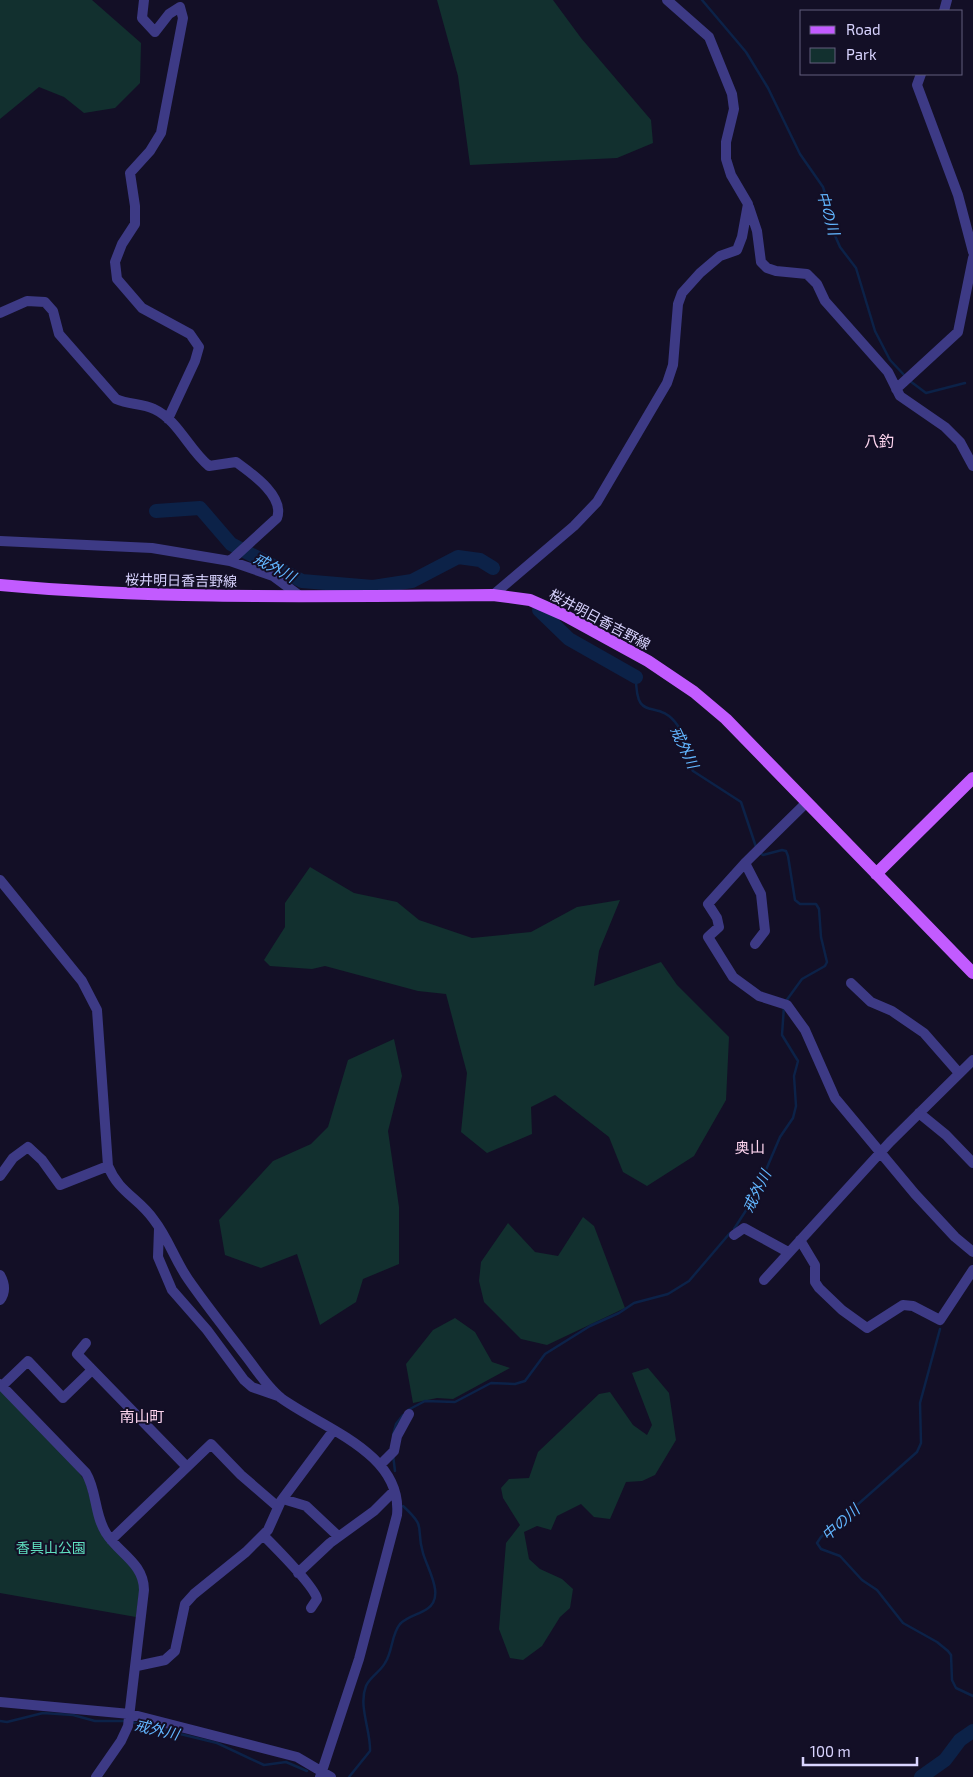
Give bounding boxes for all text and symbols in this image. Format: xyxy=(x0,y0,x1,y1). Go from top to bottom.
legend xyxy=(800,10,963,75)
text: Road xyxy=(846,20,881,38)
text: Park xyxy=(846,45,877,63)
water label: 中の川 xyxy=(814,189,844,239)
district label: 八釣 xyxy=(864,432,894,450)
water label: 戒外川 xyxy=(251,548,301,586)
street label: 桜井明日香吉野線 xyxy=(125,571,237,589)
street label: 桜井明日香吉野線 xyxy=(547,585,653,653)
water label: 戒外川 xyxy=(667,723,704,773)
district label: 奥山 xyxy=(735,1138,765,1156)
water label: 戒外川 xyxy=(738,1165,775,1215)
district label: 南山町 xyxy=(119,1407,165,1425)
water label: 中の川 xyxy=(817,1499,864,1544)
park label: 香具山公園 xyxy=(16,1539,86,1556)
water label: 戒外川 xyxy=(133,1715,183,1743)
scale bar xyxy=(803,1734,917,1766)
text: 100 m xyxy=(810,1742,851,1760)

